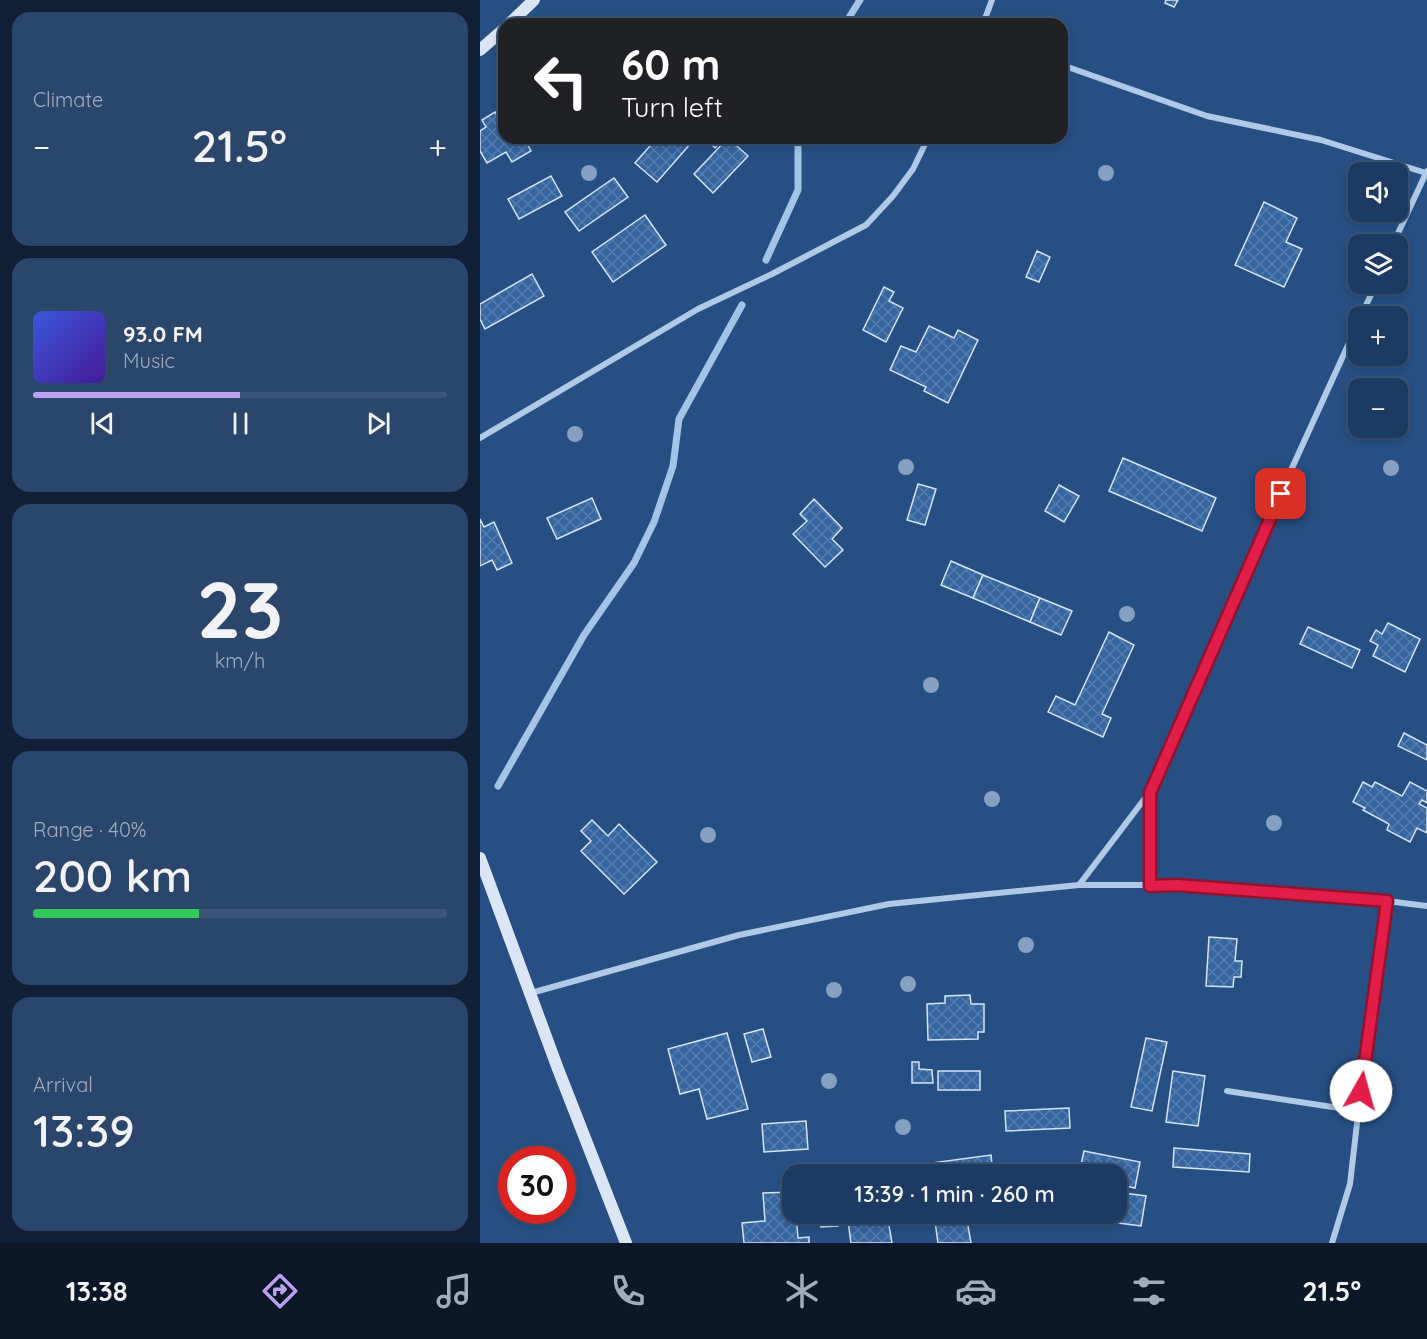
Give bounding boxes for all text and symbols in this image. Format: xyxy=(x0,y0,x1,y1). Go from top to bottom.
text: 60 m xyxy=(621,38,721,91)
icon: left xyxy=(522,42,600,120)
text: Climate xyxy=(33,87,103,112)
text: Turn left xyxy=(621,90,723,124)
text: 21.5° xyxy=(192,117,287,173)
text: − xyxy=(33,126,50,167)
text: + xyxy=(428,126,447,167)
map controls xyxy=(1348,162,1408,438)
button: sound xyxy=(1348,162,1408,222)
button: layers xyxy=(1348,234,1408,294)
button: + xyxy=(1348,306,1408,366)
text: 93.0 FM xyxy=(123,320,203,348)
text: Music xyxy=(123,348,175,373)
button: − xyxy=(1348,378,1408,438)
icon: previous xyxy=(86,407,119,440)
icon: pause xyxy=(224,407,257,440)
icon: next xyxy=(362,407,395,440)
pin xyxy=(1255,468,1306,519)
icon: arrive xyxy=(1264,477,1297,510)
text: 23 xyxy=(197,560,283,658)
text: km/h xyxy=(215,648,265,673)
text: Range · 40% xyxy=(33,817,146,842)
text: 200 km xyxy=(33,847,192,903)
position arrow xyxy=(1329,1059,1393,1123)
text: Arrival xyxy=(33,1072,93,1097)
text: 13:39 xyxy=(33,1102,135,1158)
speed limit sign: 30 xyxy=(498,1146,576,1224)
text: 13:39 · 1 min · 260 m xyxy=(854,1180,1055,1208)
icon: directions xyxy=(259,1270,301,1312)
icon: music xyxy=(433,1270,475,1312)
icon: phone xyxy=(607,1270,649,1312)
icon: climate xyxy=(781,1270,823,1312)
icon: car xyxy=(955,1270,997,1312)
icon: filters xyxy=(1128,1270,1170,1312)
text: 13:38 xyxy=(66,1274,128,1308)
text: 21.5° xyxy=(1302,1274,1361,1308)

